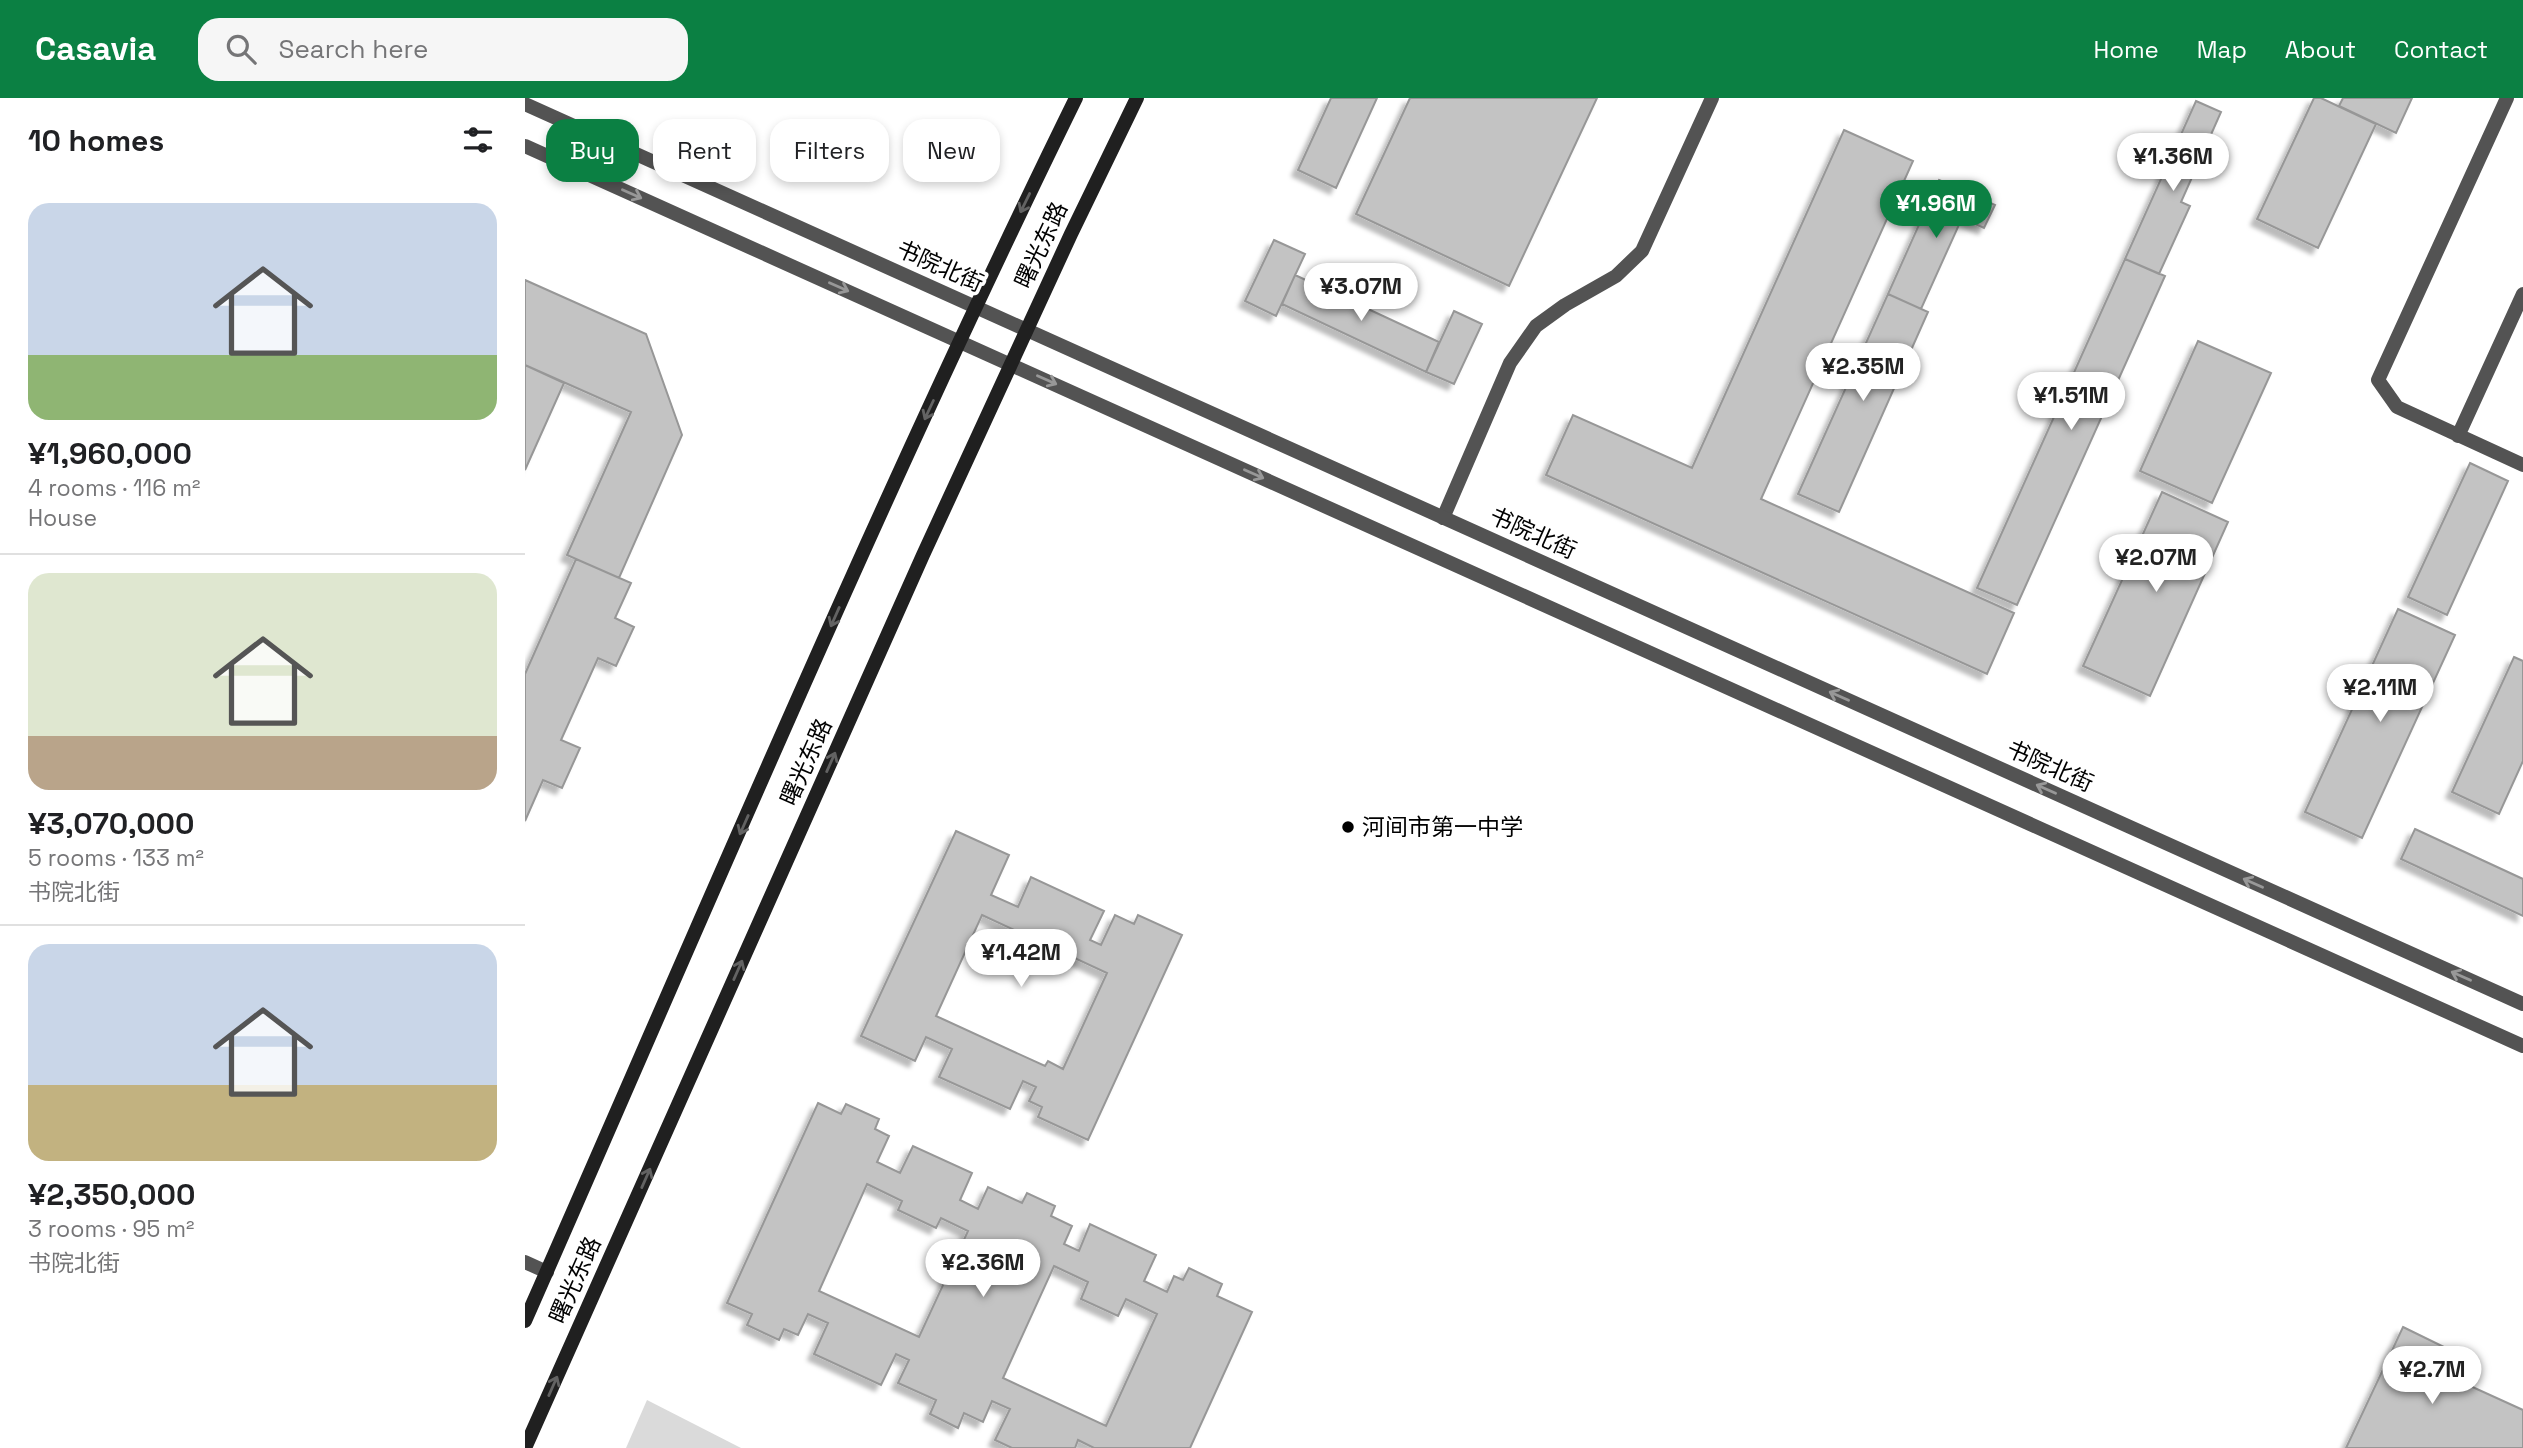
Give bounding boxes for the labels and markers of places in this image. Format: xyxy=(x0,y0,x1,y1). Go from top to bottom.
pin: ¥1.36M xyxy=(2116,134,2230,193)
pin: ¥1.96M xyxy=(1879,180,1993,240)
pin: ¥3.07M xyxy=(1304,264,1418,323)
pin: ¥2.35M xyxy=(1806,344,1920,403)
pin: ¥1.51M xyxy=(2014,372,2128,432)
pin: ¥2.07M xyxy=(2099,534,2213,594)
pin: ¥2.11M xyxy=(2323,664,2437,724)
place label: 河间市第一中学 xyxy=(1362,812,1523,842)
marker: 河间市第一中学 xyxy=(1340,819,1356,835)
pin: ¥1.42M xyxy=(964,930,1078,989)
pin: ¥2.36M xyxy=(926,1240,1040,1299)
pin: ¥2.7M xyxy=(2383,1346,2481,1406)

